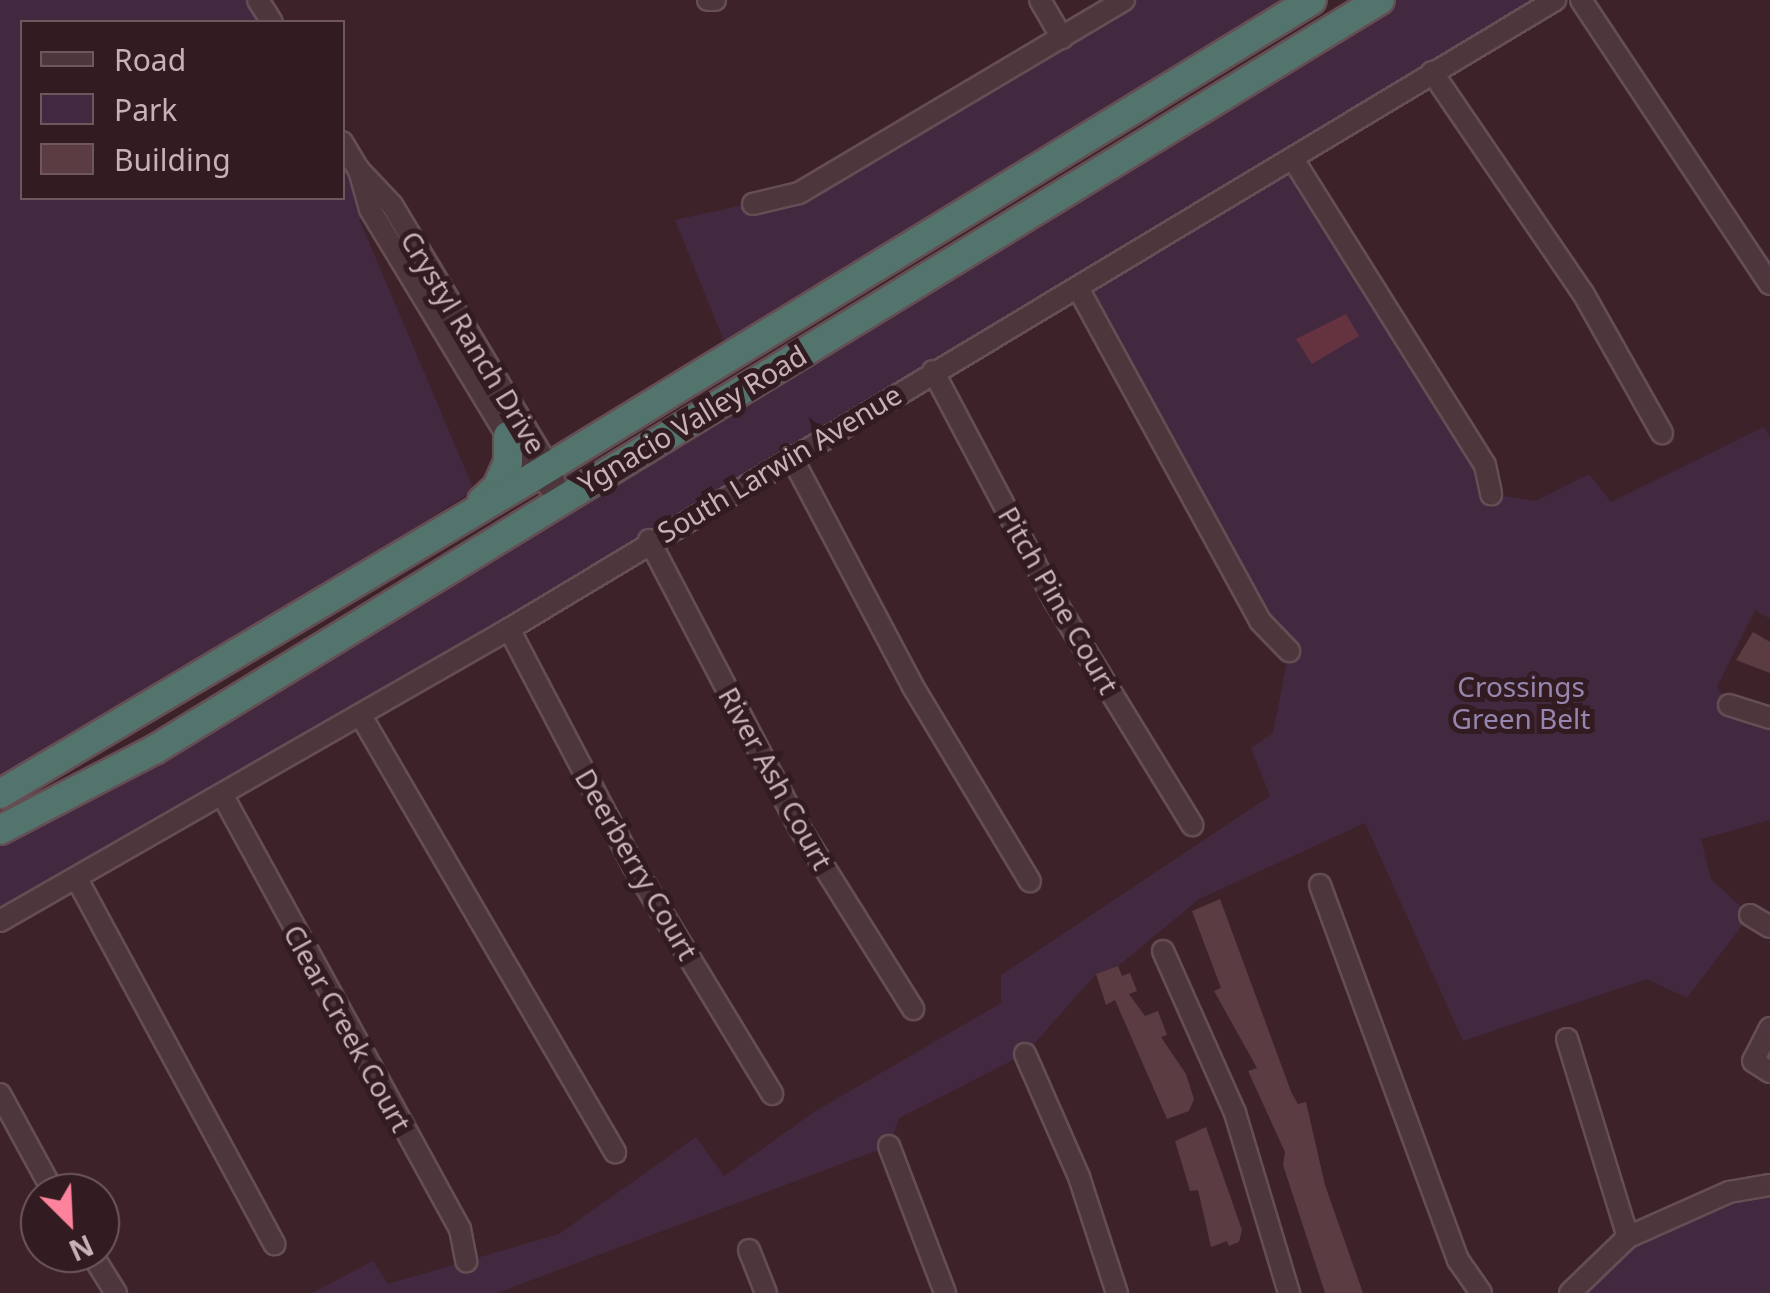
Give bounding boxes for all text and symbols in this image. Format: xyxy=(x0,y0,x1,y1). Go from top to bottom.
legend xyxy=(20,20,345,200)
text: Road xyxy=(114,39,186,80)
text: Park xyxy=(114,89,177,130)
text: Building xyxy=(114,139,231,180)
street label: Crystyl Ranch Drive xyxy=(394,225,554,459)
street label: Ygnacio Valley Road xyxy=(572,338,812,500)
street label: South Larwin Avenue xyxy=(651,377,907,549)
street label: Pitch Pine Court xyxy=(992,500,1126,700)
park label: Crossings Green Belt xyxy=(1452,669,1590,735)
street label: River Ash Court xyxy=(712,681,840,875)
street label: Deerberry Court xyxy=(569,763,705,965)
street label: Clear Creek Court xyxy=(277,919,419,1137)
north arrow xyxy=(20,1173,120,1273)
text: N xyxy=(63,1227,100,1271)

